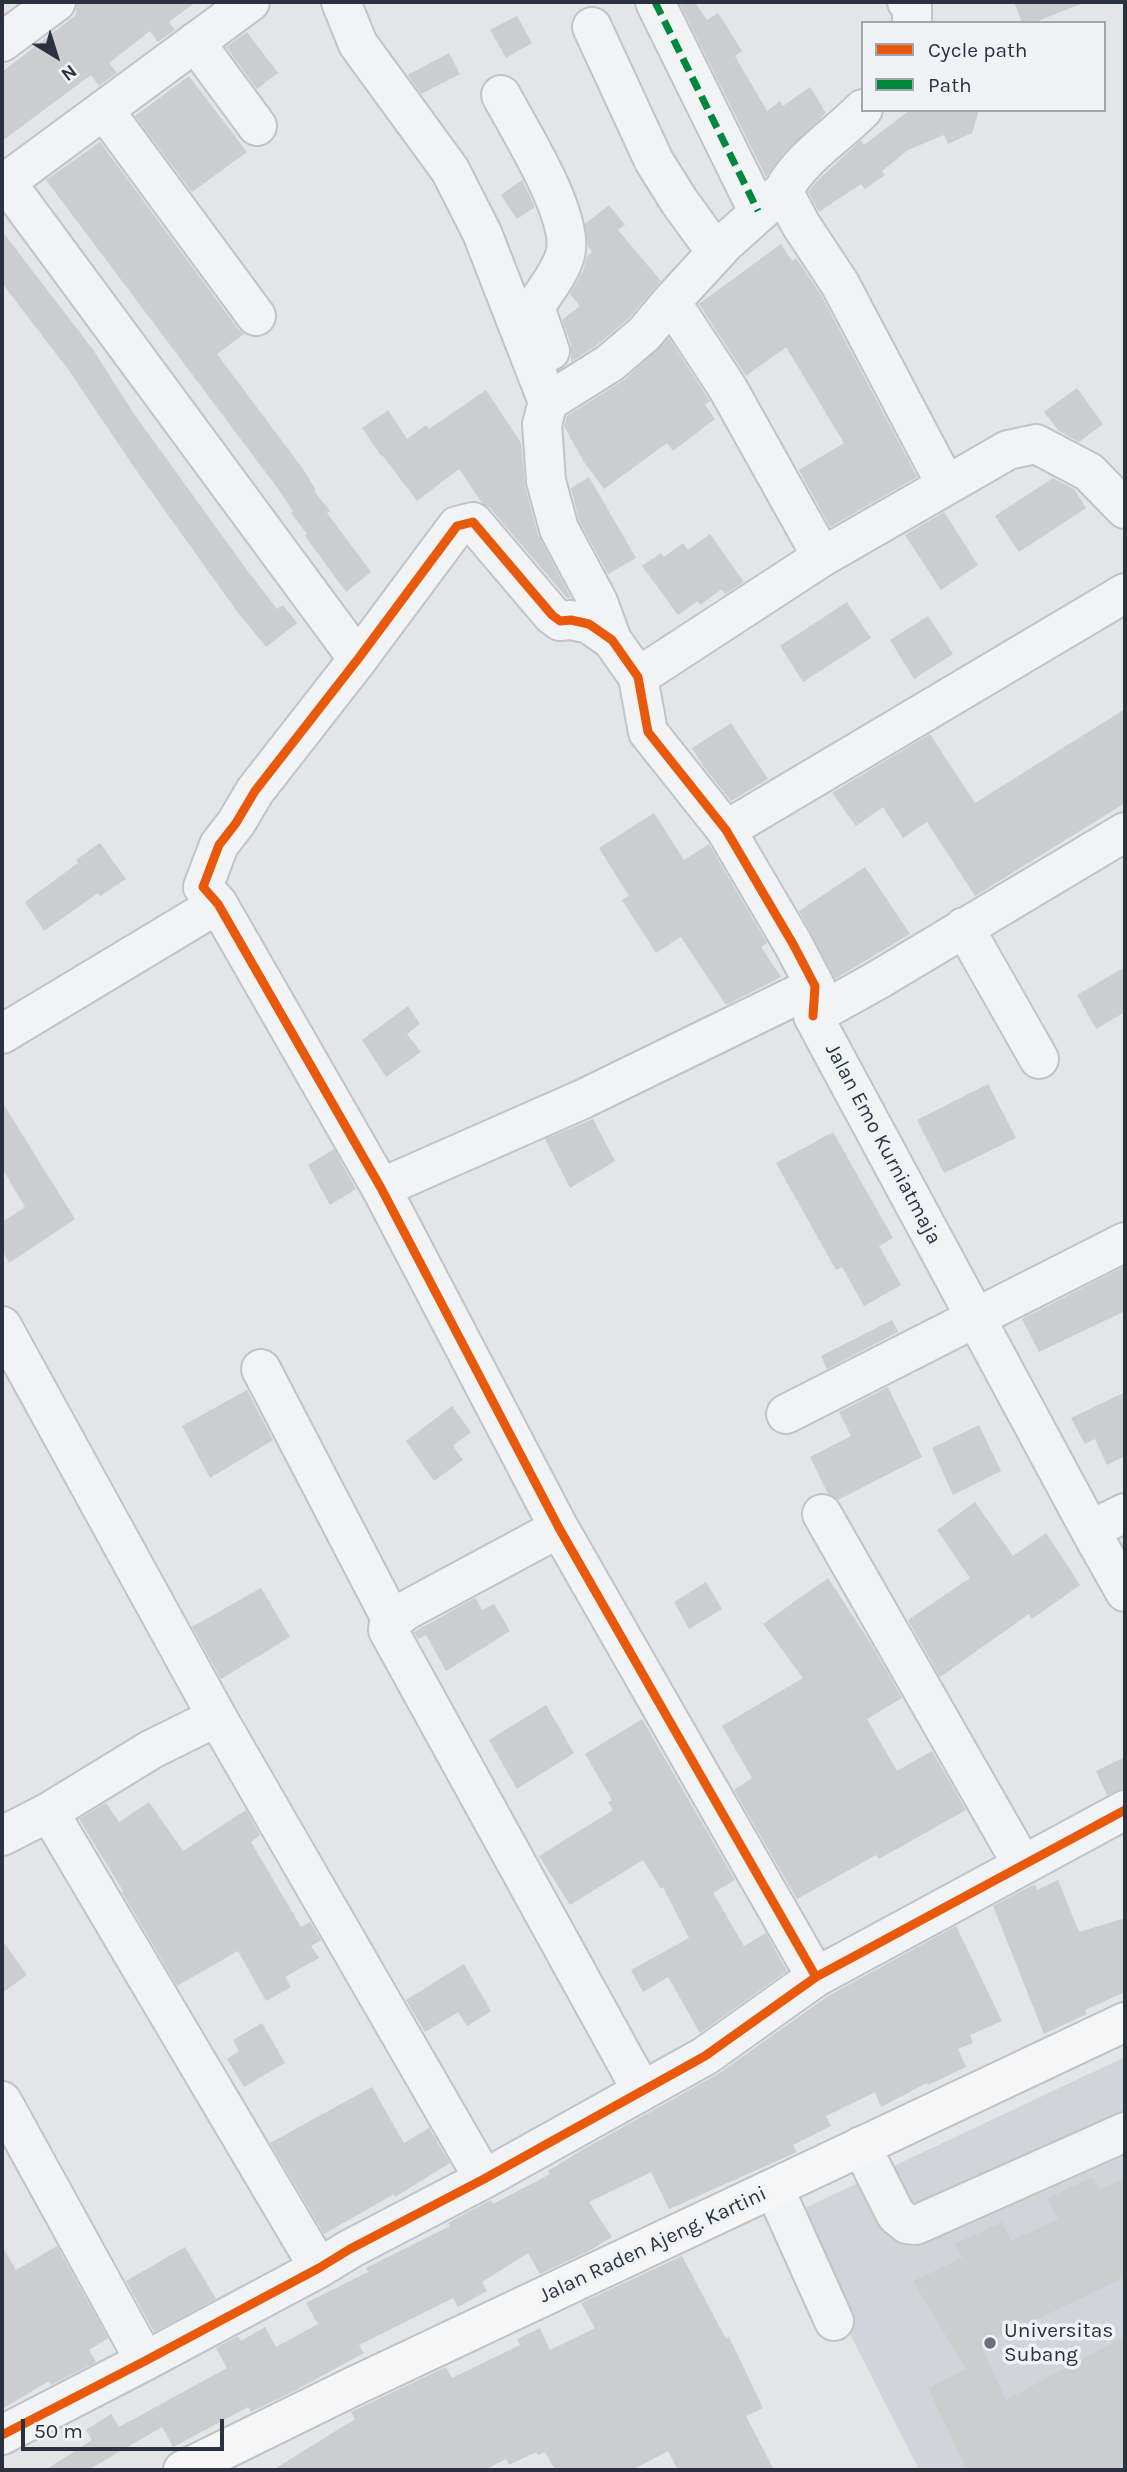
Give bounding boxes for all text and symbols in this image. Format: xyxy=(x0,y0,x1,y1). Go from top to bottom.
north arrow xyxy=(21,21,91,91)
legend xyxy=(861,21,1106,112)
text: Cycle path xyxy=(928,38,1028,62)
text: N xyxy=(57,60,81,85)
text: Path xyxy=(928,73,972,97)
street label: Jalan Emo Kurniatmaja xyxy=(819,1039,947,1249)
street label: Jalan Raden Ajeng. Kartini xyxy=(535,2181,771,2309)
place label: Universitas Subang xyxy=(1004,2318,1113,2368)
marker: Universitas Subang xyxy=(982,2335,998,2351)
scale bar xyxy=(24,2406,228,2450)
text: 50 m xyxy=(34,2419,83,2443)

